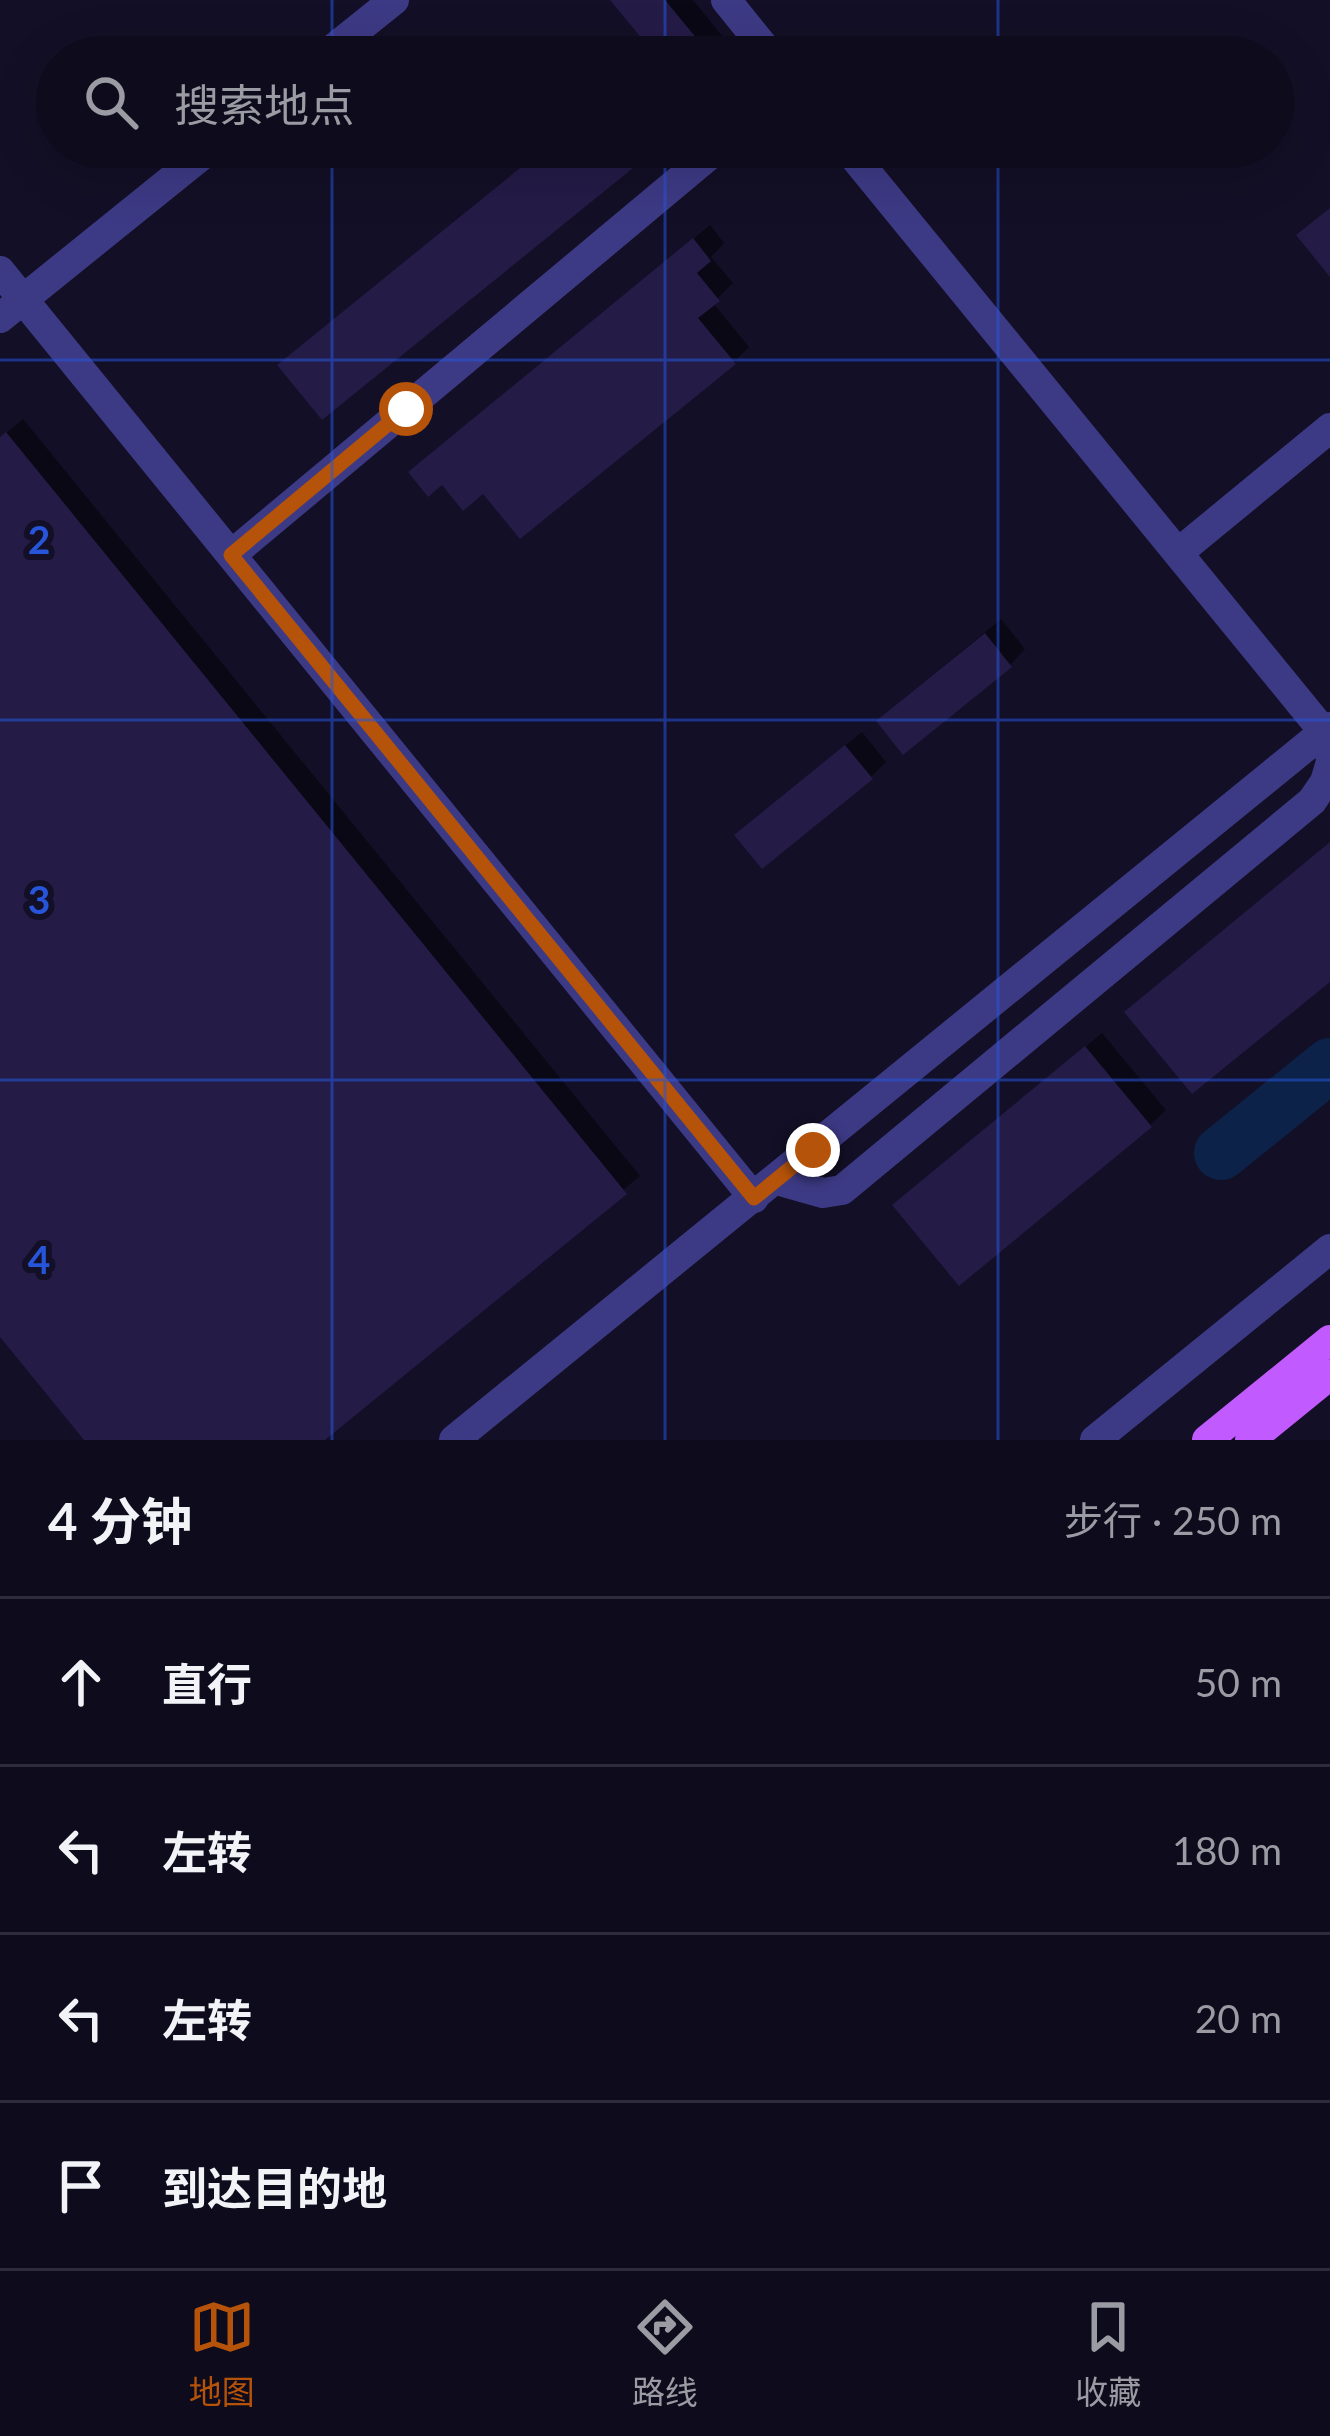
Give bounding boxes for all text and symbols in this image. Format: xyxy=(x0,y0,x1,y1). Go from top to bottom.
search box xyxy=(36,36,1294,168)
icon: search xyxy=(78,69,144,135)
text: 搜索地点 xyxy=(174,78,354,132)
route start xyxy=(379,382,433,436)
text: 2 xyxy=(28,516,50,562)
text: 3 xyxy=(28,876,50,922)
route end xyxy=(786,1123,840,1177)
text: 4 xyxy=(28,1236,50,1282)
text: 4 分钟 xyxy=(48,1490,192,1551)
text: 步行 · 250 m xyxy=(1064,1497,1282,1543)
icon: ahead xyxy=(48,1649,114,1715)
text: 直行 xyxy=(162,1657,252,1711)
text: 50 m xyxy=(1195,1659,1282,1705)
icon: left xyxy=(48,1817,114,1883)
text: 左转 xyxy=(162,1825,252,1879)
text: 180 m xyxy=(1172,1827,1282,1873)
icon: left xyxy=(48,1985,114,2051)
text: 左转 xyxy=(162,1993,252,2047)
text: 20 m xyxy=(1195,1995,1282,2041)
icon: arrive xyxy=(48,2153,114,2219)
text: 到达目的地 xyxy=(162,2161,387,2215)
tab: 地图 xyxy=(189,2294,255,2414)
tab: 路线 xyxy=(632,2294,698,2414)
tab: 收藏 xyxy=(1075,2294,1141,2414)

